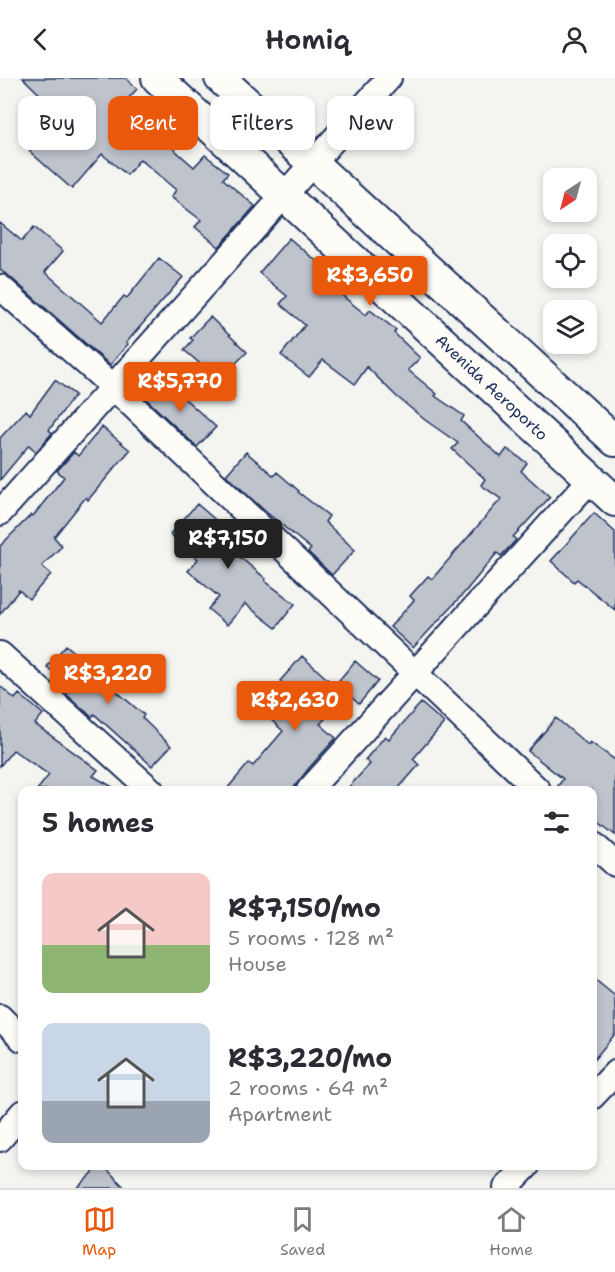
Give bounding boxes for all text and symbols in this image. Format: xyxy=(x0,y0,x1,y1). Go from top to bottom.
text: Homiq xyxy=(265,21,350,58)
icon: back xyxy=(24,23,57,56)
icon: person xyxy=(558,23,591,56)
chip: Buy xyxy=(18,96,96,150)
chip: Rent xyxy=(108,96,198,150)
chip: Filters xyxy=(210,96,315,150)
chip: New xyxy=(327,96,414,150)
north arrow xyxy=(543,168,597,222)
map controls xyxy=(543,168,597,354)
button: locate xyxy=(543,234,597,288)
pin: R$3,650 xyxy=(315,256,425,307)
text: R$3,650 xyxy=(326,262,414,288)
button: layers xyxy=(543,300,597,354)
street label: Avenida Aeroporto xyxy=(431,330,552,445)
pin: R$5,770 xyxy=(125,362,235,413)
text: R$5,770 xyxy=(137,368,223,394)
pin: R$7,150 xyxy=(173,519,283,570)
text: R$7,150 xyxy=(188,525,268,551)
pin: R$3,220 xyxy=(53,654,163,705)
text: R$3,220 xyxy=(64,660,152,686)
pin: R$2,630 xyxy=(240,681,350,732)
text: R$2,630 xyxy=(251,687,339,713)
text: 5 homes xyxy=(42,805,154,840)
icon: filters xyxy=(540,806,573,839)
text: R$7,150/mo xyxy=(228,890,381,925)
icon: home xyxy=(90,897,162,969)
text: 5 rooms · 128 m² xyxy=(228,925,394,951)
text: House xyxy=(228,951,287,977)
text: R$3,220/mo xyxy=(228,1040,392,1075)
icon: home xyxy=(90,1047,162,1119)
text: 2 rooms · 64 m² xyxy=(228,1075,388,1101)
text: Apartment xyxy=(228,1101,332,1127)
tab: Map xyxy=(82,1203,116,1260)
tab: Saved xyxy=(280,1203,325,1260)
tab: Home xyxy=(489,1203,533,1260)

